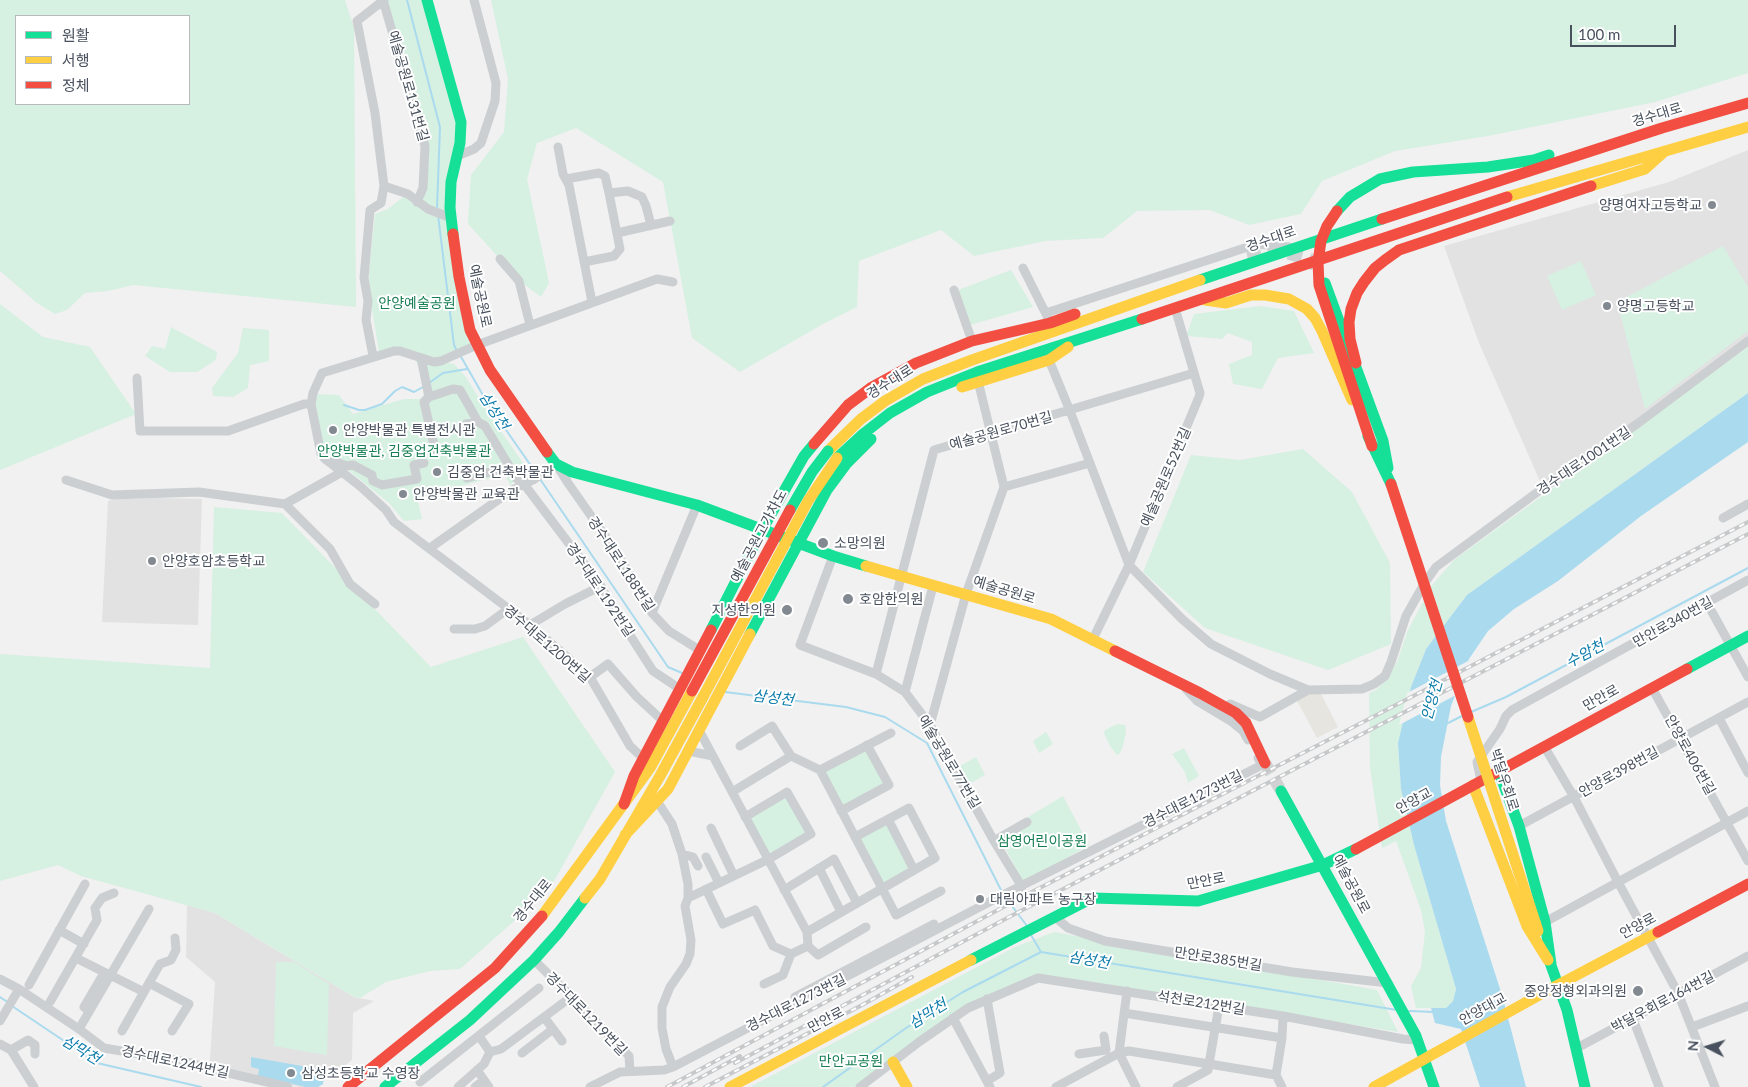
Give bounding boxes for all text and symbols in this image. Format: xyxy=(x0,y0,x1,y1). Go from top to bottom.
legend xyxy=(15,15,190,105)
scale bar xyxy=(1573,15,1679,47)
text: 100 m xyxy=(1578,25,1620,43)
text: 원활 xyxy=(62,26,90,44)
street label: 예술공원로131번길 xyxy=(384,29,432,143)
text: 서행 xyxy=(62,51,90,69)
text: 정체 xyxy=(62,76,90,94)
street label: 경수대로 xyxy=(1630,99,1684,131)
place label: 양명여자고등학교 xyxy=(1599,197,1702,213)
marker: 양명여자고등학교 xyxy=(1706,199,1718,211)
street label: 경수대로 xyxy=(1244,223,1298,255)
street label: 예술공원로 xyxy=(465,263,495,329)
park label: 안양예술공원 xyxy=(378,295,456,311)
place label: 양명고등학교 xyxy=(1617,298,1694,314)
marker: 양명고등학교 xyxy=(1601,300,1613,312)
street label: 경수대로 xyxy=(864,361,916,403)
water label: 삼성천 xyxy=(475,389,513,433)
street label: 예술공원로70번길 xyxy=(948,408,1054,454)
place label: 안양박물관 특별전시관 xyxy=(343,422,475,438)
street label: 경수대로1001번길 xyxy=(1534,423,1634,499)
marker: 안양박물관 특별전시관 xyxy=(327,424,339,436)
street label: 예술공원로52번길 xyxy=(1137,425,1195,529)
park label: 안양박물관, 김중업건축박물관 xyxy=(317,443,491,459)
place label: 김중업 건축박물관 xyxy=(447,464,554,480)
marker: 김중업 건축박물관 xyxy=(431,466,443,478)
place label: 안양박물관 교육관 xyxy=(413,486,520,502)
street label: 예술공원고가차도 xyxy=(727,487,791,585)
marker: 안양박물관 교육관 xyxy=(397,488,409,500)
street label: 경수대로1188번길 xyxy=(584,513,658,615)
place label: 소망의원 xyxy=(834,535,886,551)
marker: 소망의원 xyxy=(816,536,830,550)
street label: 경수대로1192번길 xyxy=(562,540,638,640)
place label: 안양호암초등학교 xyxy=(162,553,265,569)
marker: 안양호암초등학교 xyxy=(146,555,158,567)
street label: 예술공원로 xyxy=(971,573,1037,607)
place label: 호암한의원 xyxy=(859,591,923,607)
marker: 호암한의원 xyxy=(841,592,855,606)
street label: 만안로340번길 xyxy=(1630,593,1716,651)
street label: 경수대로1200번길 xyxy=(500,602,594,686)
place label: 지성한의원 xyxy=(712,602,776,618)
marker: 지성한의원 xyxy=(780,603,794,617)
water label: 수암천 xyxy=(1562,636,1608,672)
water label: 안양천 xyxy=(1418,678,1446,722)
street label: 만안로 xyxy=(1580,681,1622,715)
water label: 삼성천 xyxy=(751,687,795,709)
street label: 예술공원로77번길 xyxy=(914,712,984,812)
street label: 안양로406번길 xyxy=(1661,712,1719,798)
street label: 안양로398번길 xyxy=(1576,743,1662,801)
street label: 박달우회로 xyxy=(1486,747,1522,813)
street label: 경수대로1273번길 xyxy=(1140,767,1246,831)
street label: 안양교 xyxy=(1393,784,1435,818)
park label: 삼영어린이공원 xyxy=(997,833,1087,849)
street label: 예술공원로 xyxy=(1328,852,1374,916)
street label: 만안로 xyxy=(1185,869,1227,893)
street label: 경수대로 xyxy=(510,876,556,926)
place label: 대림아파트 농구장 xyxy=(990,891,1097,907)
marker: 대림아파트 농구장 xyxy=(974,893,986,905)
street label: 안양로 xyxy=(1617,910,1659,942)
street label: 만안로385번길 xyxy=(1173,944,1263,974)
water label: 삼성천 xyxy=(1067,948,1111,972)
street label: 박달우회로164번길 xyxy=(1608,968,1718,1036)
street label: 경수대로1219번길 xyxy=(542,969,630,1059)
street label: 경수대로1273번길 xyxy=(743,971,849,1035)
place label: 중앙정형외과의원 xyxy=(1524,983,1627,999)
marker: 중앙정형외과의원 xyxy=(1631,984,1645,998)
street label: 석천로212번길 xyxy=(1156,988,1246,1018)
street label: 안양대교 xyxy=(1456,989,1510,1029)
water label: 삼막천 xyxy=(906,995,950,1033)
street label: 만안로 xyxy=(805,1004,847,1036)
north arrow xyxy=(1683,1022,1733,1072)
water label: 삼막천 xyxy=(59,1032,103,1068)
text: N xyxy=(1684,1040,1701,1052)
street label: 경수대로1244번길 xyxy=(120,1042,230,1082)
park label: 만안교공원 xyxy=(819,1053,883,1069)
place label: 삼성초등학교 수영장 xyxy=(301,1065,421,1081)
marker: 삼성초등학교 수영장 xyxy=(285,1067,297,1079)

